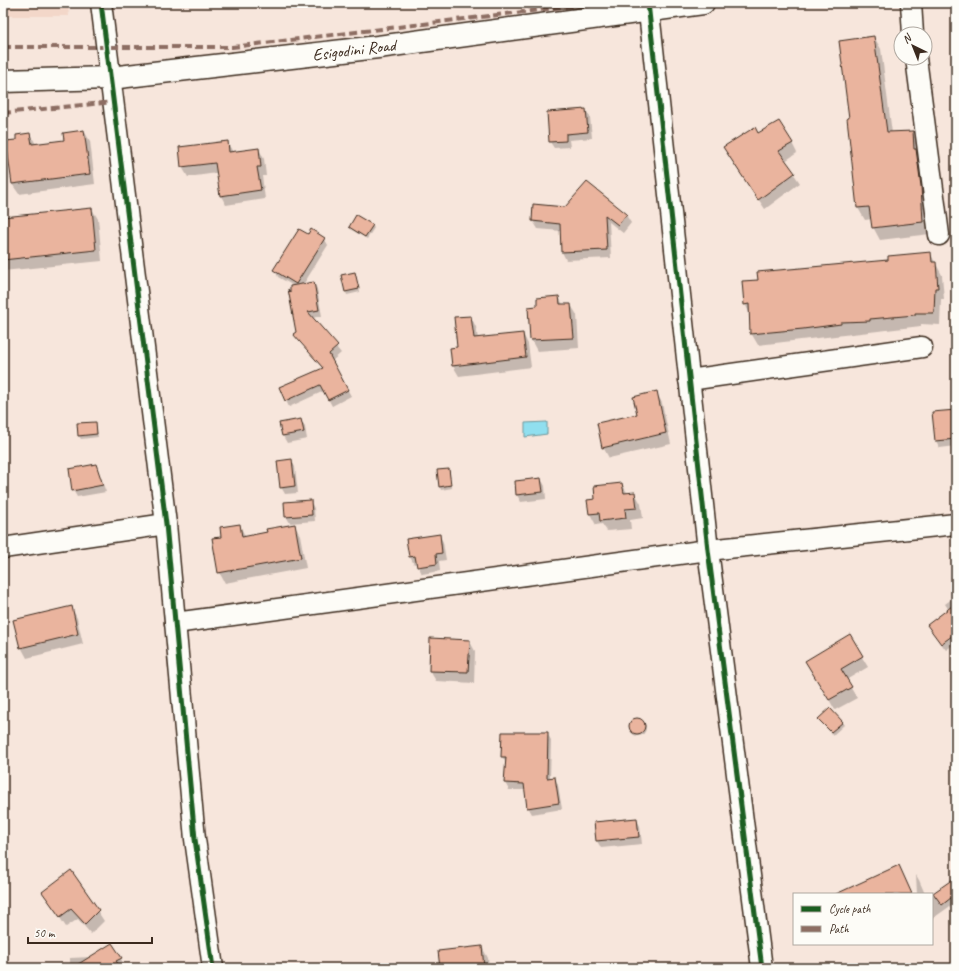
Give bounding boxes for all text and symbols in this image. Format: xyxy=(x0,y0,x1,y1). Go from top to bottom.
north arrow xyxy=(893,26,933,66)
text: N xyxy=(899,30,915,46)
street label: Esigodini Road xyxy=(311,34,400,66)
legend xyxy=(793,893,933,945)
text: Cycle path xyxy=(829,901,871,917)
scale bar xyxy=(28,919,152,945)
text: Path xyxy=(829,921,849,937)
text: 50 m xyxy=(34,925,56,941)

